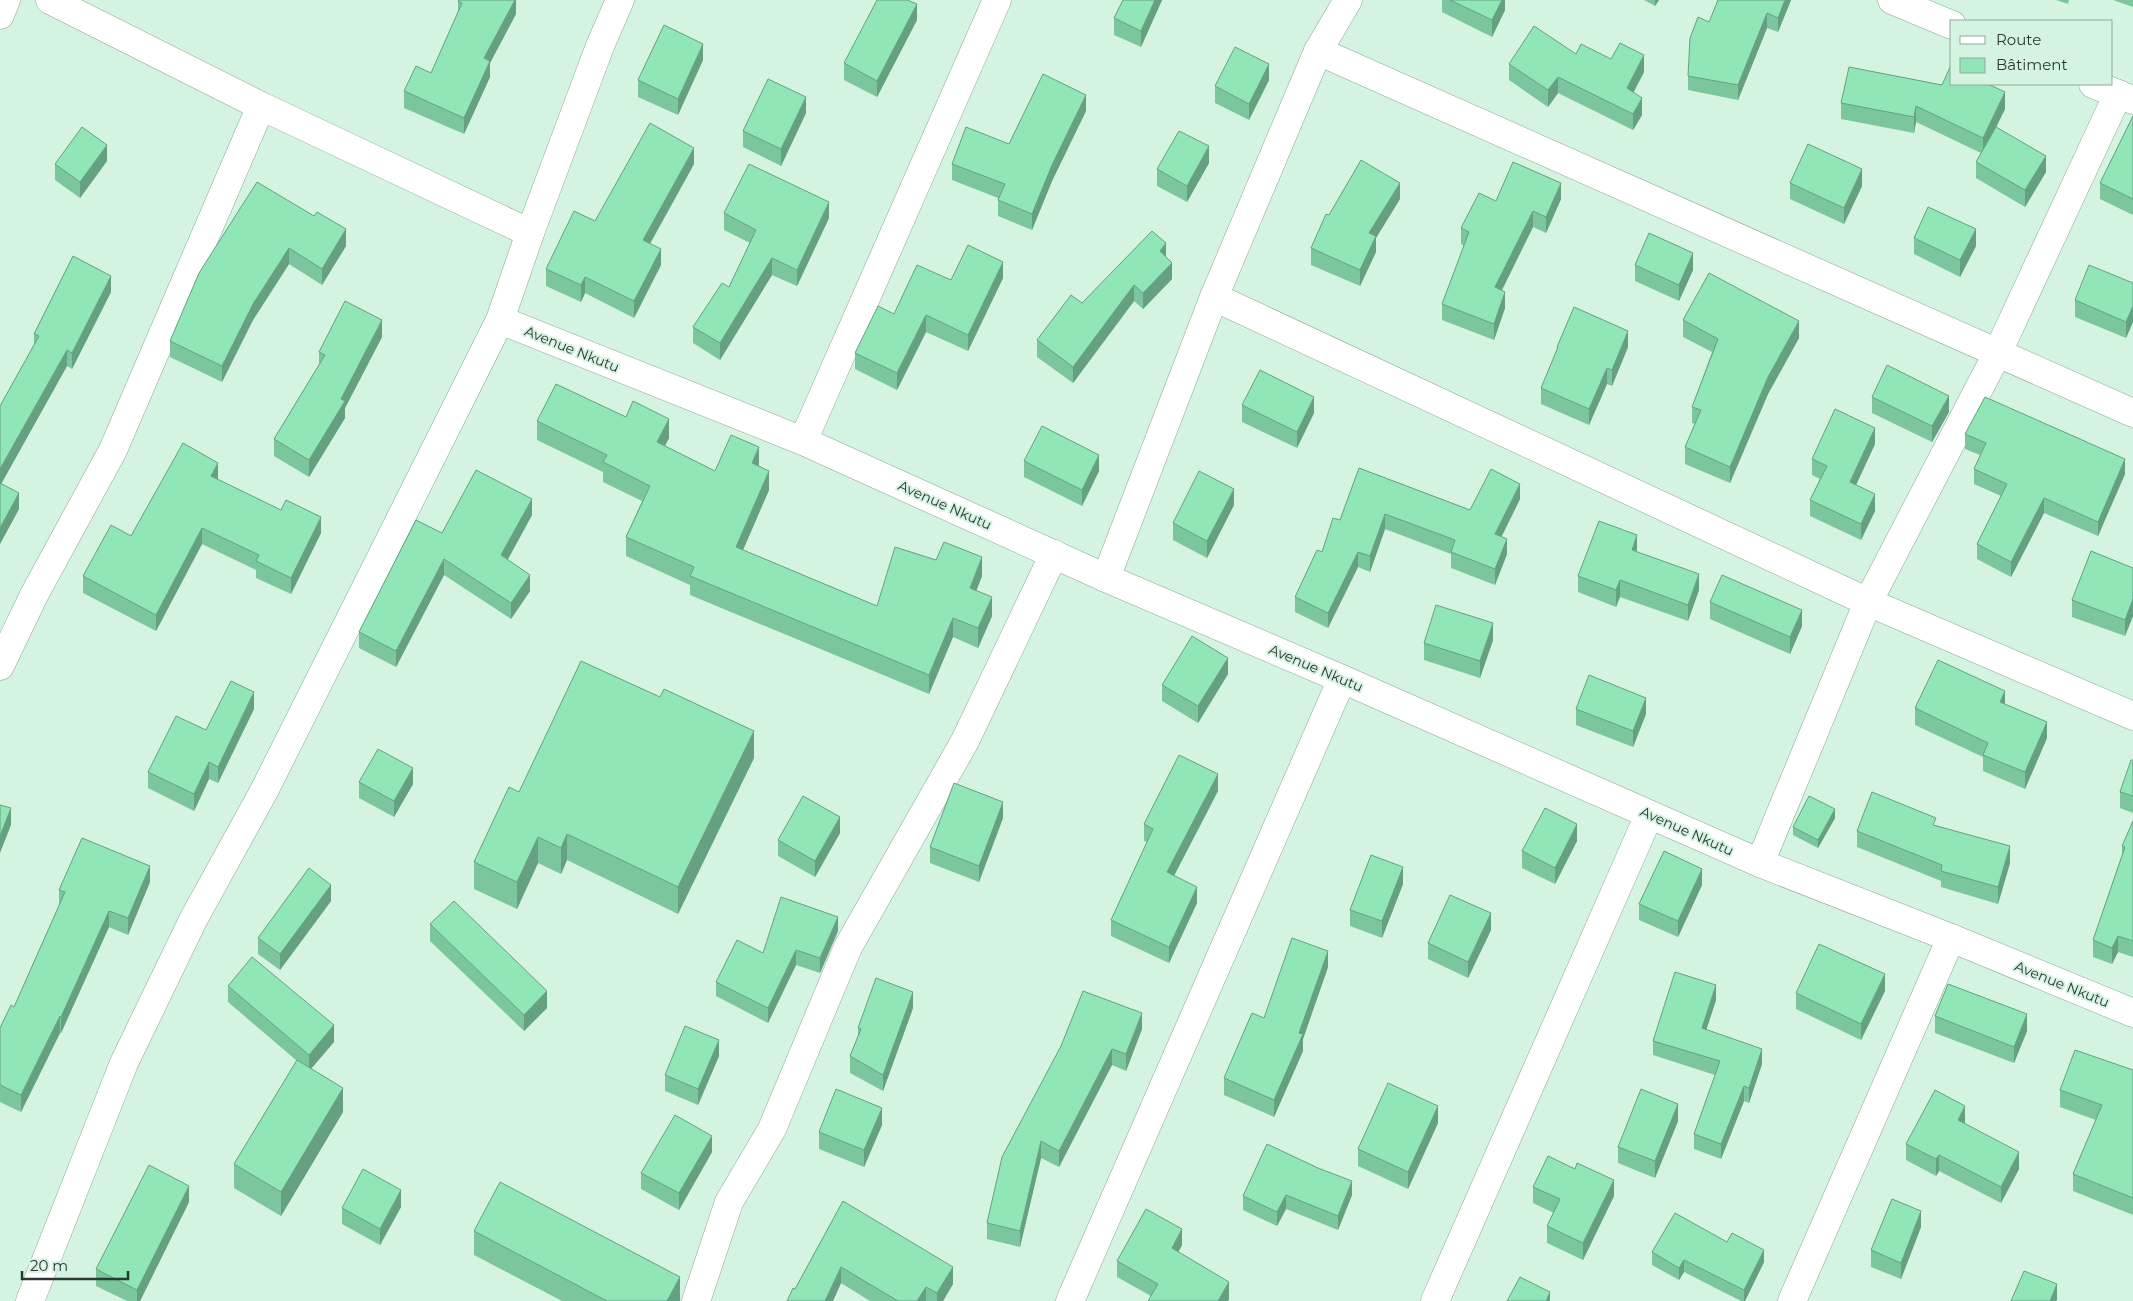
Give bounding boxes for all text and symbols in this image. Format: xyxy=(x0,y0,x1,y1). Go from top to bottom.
legend xyxy=(1950,20,2113,85)
text: Route xyxy=(1996,30,2041,49)
text: Bâtiment xyxy=(1996,55,2068,74)
street label: Avenue Nkutu xyxy=(522,322,622,376)
street label: Avenue Nkutu xyxy=(895,476,995,534)
street label: Avenue Nkutu xyxy=(1266,640,1366,696)
street label: Avenue Nkutu xyxy=(1637,802,1737,860)
street label: Avenue Nkutu xyxy=(2012,957,2112,1011)
scale bar xyxy=(22,1248,129,1280)
text: 20 m xyxy=(30,1256,68,1275)

